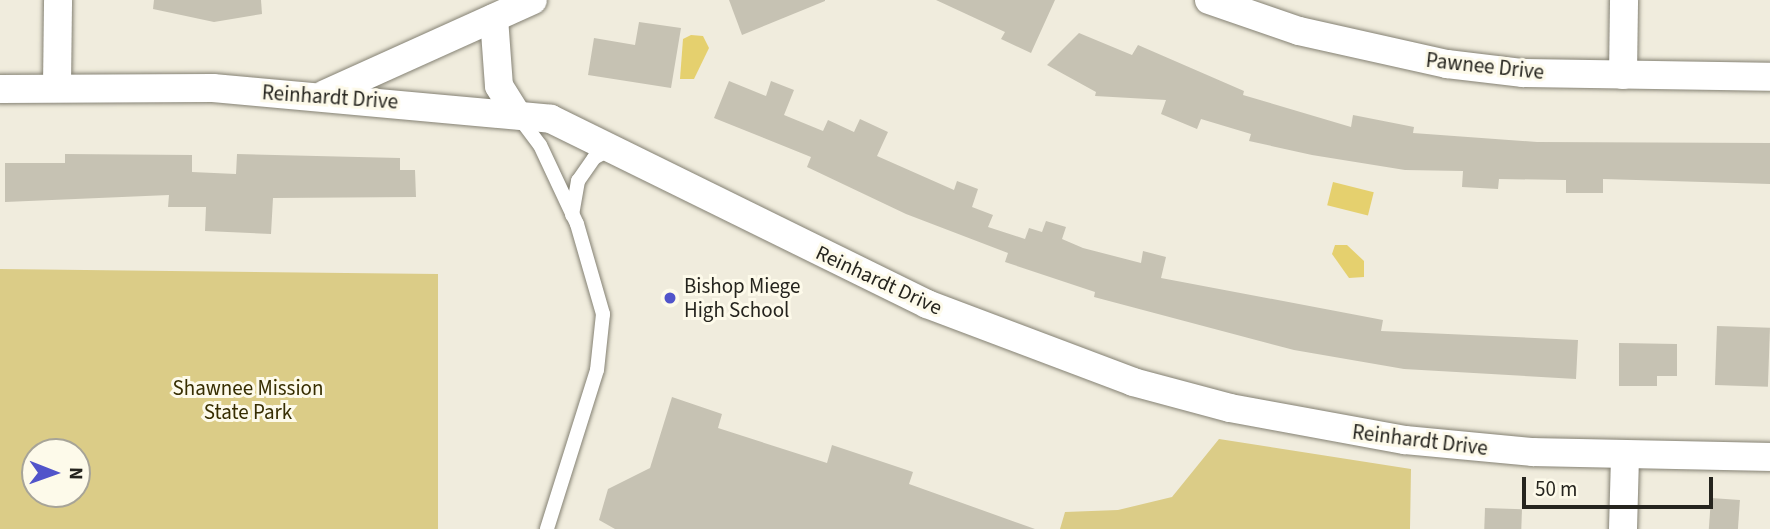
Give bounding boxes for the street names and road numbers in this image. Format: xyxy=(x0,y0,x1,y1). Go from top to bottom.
street label: Pawnee Drive xyxy=(1425,47,1545,85)
street label: Reinhardt Drive xyxy=(261,80,399,114)
street label: Reinhardt Drive xyxy=(812,240,946,320)
street label: Reinhardt Drive xyxy=(1351,419,1489,461)

